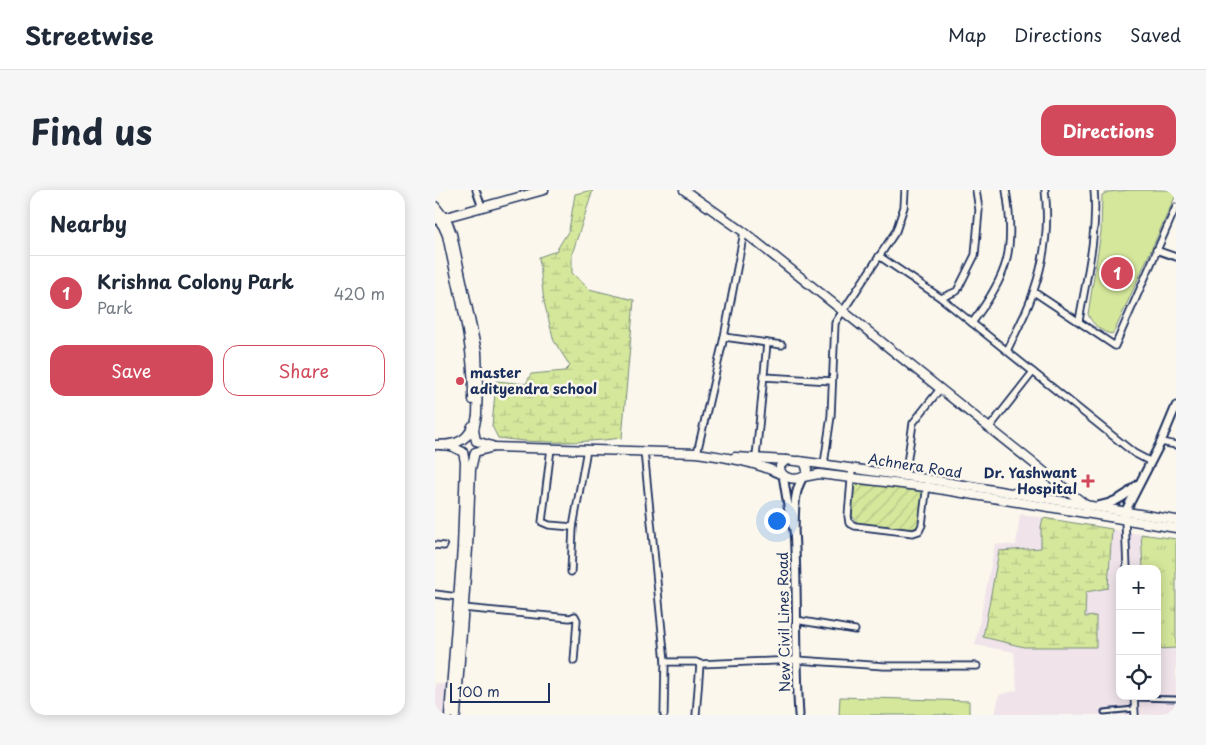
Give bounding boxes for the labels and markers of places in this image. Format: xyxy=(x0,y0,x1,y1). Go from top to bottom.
pin: 1 xyxy=(1101,254,1133,292)
place label: master adityendra school xyxy=(470,362,597,399)
marker: master adityendra school xyxy=(454,375,466,387)
place label: Dr. Yashwant Hospital xyxy=(984,462,1077,499)
marker: Dr. Yashwant Hospital xyxy=(1081,474,1095,488)

